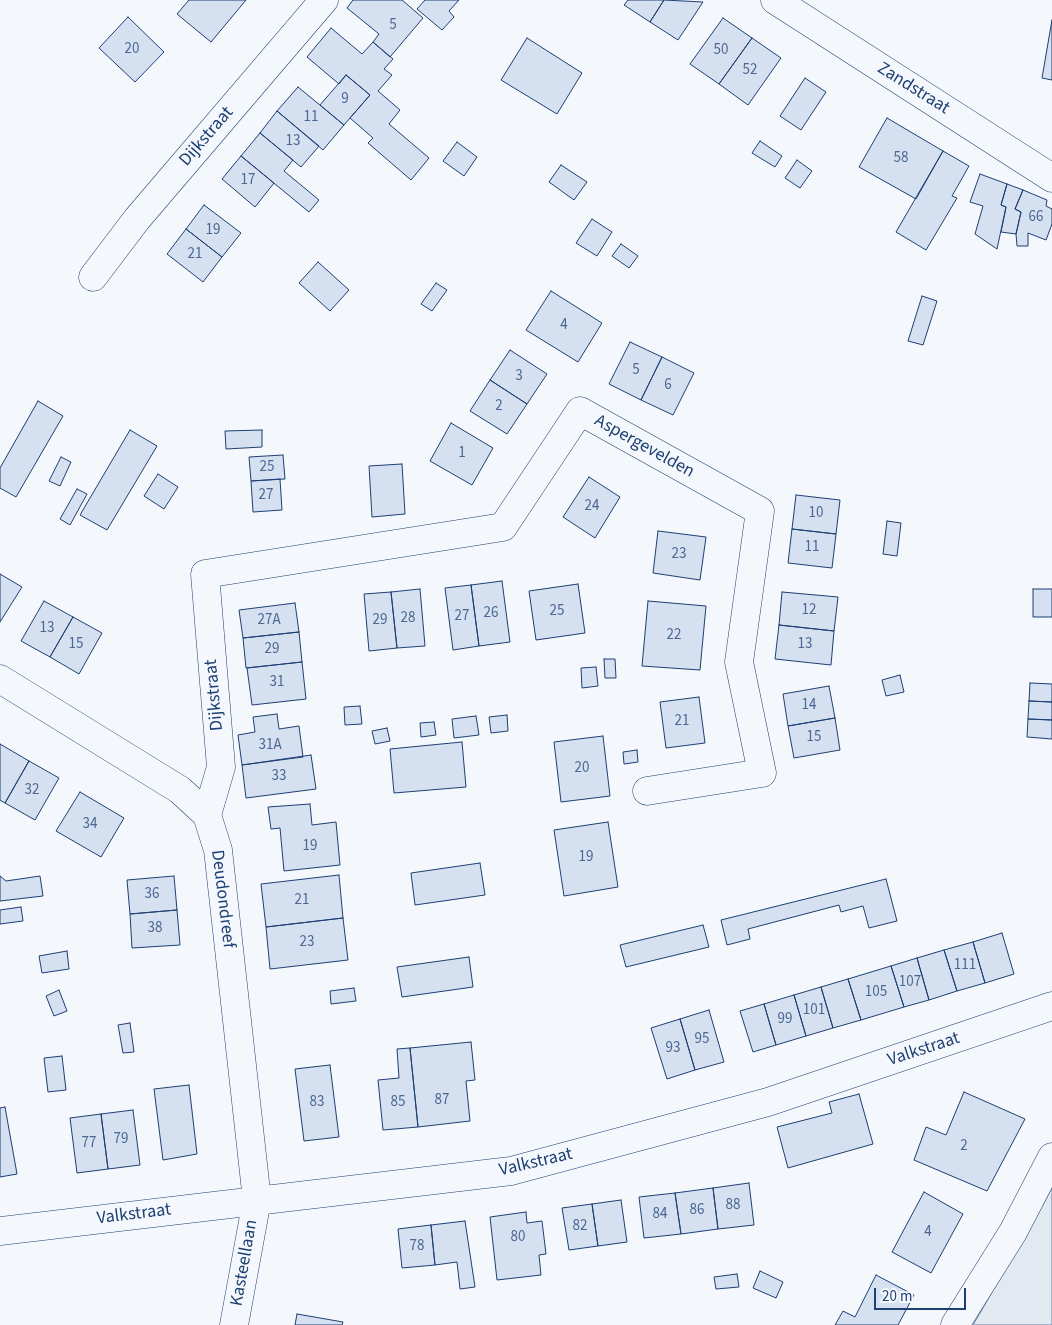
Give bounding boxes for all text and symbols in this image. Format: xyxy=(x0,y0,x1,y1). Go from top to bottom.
house number: 5 xyxy=(389,17,397,35)
house number: 20 xyxy=(125,41,139,59)
house number: 50 xyxy=(714,42,728,60)
street label: Zandstraat xyxy=(873,58,953,120)
house number: 52 xyxy=(743,62,757,80)
house number: 9 xyxy=(341,91,349,109)
street label: Dijkstraat xyxy=(175,103,239,171)
house number: 11 xyxy=(304,109,318,127)
house number: 13 xyxy=(286,133,300,151)
house number: 58 xyxy=(894,150,908,168)
house number: 17 xyxy=(241,172,255,190)
house number: 66 xyxy=(1029,209,1043,227)
house number: 19 xyxy=(206,222,220,240)
house number: 21 xyxy=(188,246,202,264)
house number: 4 xyxy=(560,317,568,335)
house number: 5 xyxy=(632,362,640,380)
house number: 3 xyxy=(515,368,523,386)
house number: 6 xyxy=(664,377,672,395)
house number: 2 xyxy=(495,398,503,416)
street label: Aspergevelden xyxy=(590,411,698,483)
house number: 1 xyxy=(458,445,466,463)
house number: 25 xyxy=(260,459,274,477)
house number: 27 xyxy=(259,487,273,505)
house number: 24 xyxy=(585,498,599,516)
house number: 10 xyxy=(809,505,823,523)
house number: 11 xyxy=(805,539,819,557)
house number: 23 xyxy=(672,546,686,564)
house number: 12 xyxy=(802,602,816,620)
house number: 25 xyxy=(550,603,564,621)
house number: 26 xyxy=(484,605,498,623)
house number: 27 xyxy=(455,608,469,626)
house number: 28 xyxy=(401,610,415,628)
house number: 27A xyxy=(257,612,281,630)
house number: 29 xyxy=(373,612,387,630)
house number: 13 xyxy=(40,620,54,638)
house number: 22 xyxy=(667,627,681,645)
house number: 15 xyxy=(69,636,83,654)
house number: 13 xyxy=(798,636,812,654)
house number: 29 xyxy=(265,641,279,659)
street label: Dijkstraat xyxy=(201,658,229,732)
house number: 31 xyxy=(270,674,284,692)
house number: 14 xyxy=(802,697,816,715)
house number: 21 xyxy=(675,713,689,731)
house number: 15 xyxy=(807,729,821,747)
house number: 31A xyxy=(258,737,282,755)
house number: 20 xyxy=(575,760,589,778)
house number: 33 xyxy=(272,768,286,786)
house number: 32 xyxy=(25,782,39,800)
house number: 34 xyxy=(83,816,97,834)
house number: 19 xyxy=(303,838,317,856)
street label: Deudondreef xyxy=(205,849,239,949)
house number: 19 xyxy=(579,849,593,867)
house number: 36 xyxy=(145,886,159,904)
house number: 21 xyxy=(295,892,309,910)
house number: 38 xyxy=(148,920,162,938)
house number: 23 xyxy=(300,934,314,952)
house number: 111 xyxy=(954,957,976,975)
house number: 107 xyxy=(899,974,921,992)
house number: 105 xyxy=(865,984,887,1002)
house number: 101 xyxy=(803,1002,825,1020)
house number: 99 xyxy=(778,1011,792,1029)
street label: Valkstraat xyxy=(885,1028,963,1072)
house number: 95 xyxy=(695,1031,709,1049)
house number: 93 xyxy=(666,1040,680,1058)
house number: 87 xyxy=(435,1092,449,1110)
house number: 83 xyxy=(310,1094,324,1112)
house number: 85 xyxy=(391,1094,405,1112)
house number: 79 xyxy=(114,1131,128,1149)
house number: 77 xyxy=(82,1135,96,1153)
house number: 2 xyxy=(960,1138,968,1156)
street label: Valkstraat xyxy=(497,1144,575,1182)
house number: 88 xyxy=(726,1197,740,1215)
street label: Valkstraat xyxy=(96,1200,172,1230)
house number: 86 xyxy=(690,1202,704,1220)
house number: 84 xyxy=(653,1206,667,1224)
street label: Kasteellaan xyxy=(227,1218,263,1308)
house number: 82 xyxy=(573,1218,587,1236)
house number: 4 xyxy=(924,1224,932,1242)
house number: 80 xyxy=(511,1229,525,1247)
house number: 78 xyxy=(410,1238,424,1256)
scale bar xyxy=(877,1278,970,1310)
text: 20 m xyxy=(882,1286,912,1307)

